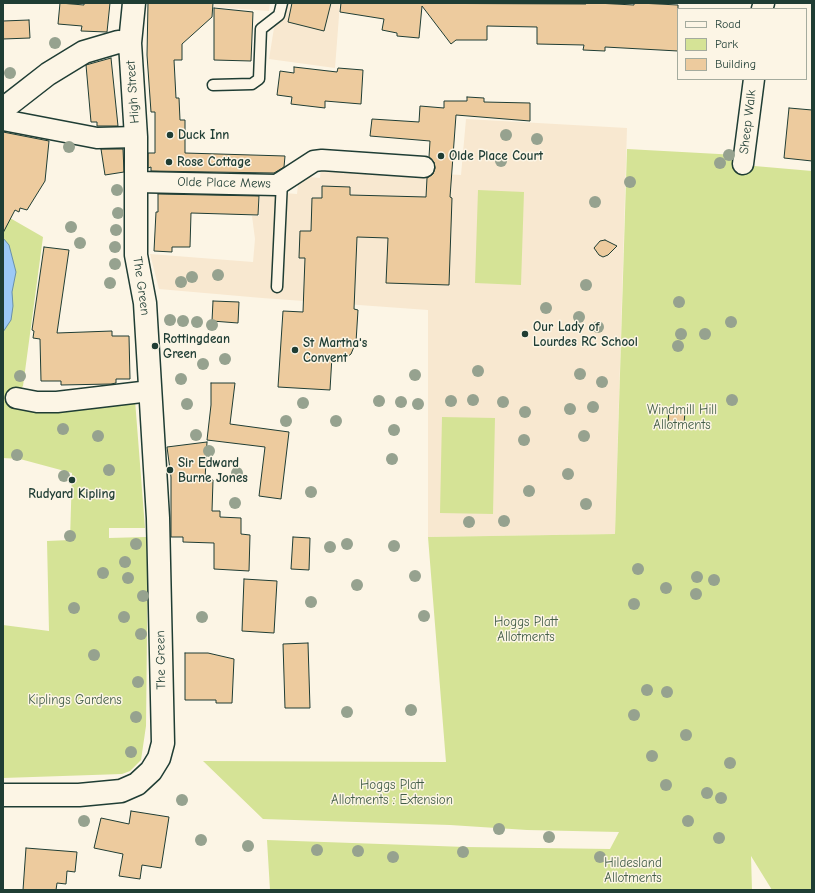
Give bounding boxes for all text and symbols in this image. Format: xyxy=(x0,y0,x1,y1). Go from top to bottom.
legend xyxy=(677,8,807,80)
text: Road xyxy=(715,17,741,31)
text: Park xyxy=(715,37,738,51)
text: Building xyxy=(715,57,756,71)
street label: High Street xyxy=(123,60,143,124)
street label: Sheep Walk xyxy=(736,89,760,155)
place label: Duck Inn xyxy=(178,127,229,143)
marker: Duck Inn xyxy=(165,130,175,140)
place label: Olde Place Court xyxy=(449,148,543,164)
marker: Olde Place Court xyxy=(436,151,446,161)
place label: Rose Cottage xyxy=(177,154,251,170)
marker: Rose Cottage xyxy=(164,157,174,167)
street label: Olde Place Mews xyxy=(177,174,271,192)
street label: The Green xyxy=(129,256,153,316)
place label: Our Lady of Lourdes RC School xyxy=(533,319,638,350)
marker: Our Lady of Lourdes RC School xyxy=(520,329,530,339)
place label: Rottingdean Green xyxy=(163,331,230,362)
place label: St Martha's Convent xyxy=(303,335,367,366)
marker: Rottingdean Green xyxy=(150,341,160,351)
marker: St Martha's Convent xyxy=(290,345,300,355)
park label: Windmill Hill Allotments xyxy=(647,402,717,433)
place label: Sir Edward Burne Jones xyxy=(178,455,248,486)
marker: Sir Edward Burne Jones xyxy=(165,465,175,475)
marker: Rudyard Kipling xyxy=(67,475,77,485)
place label: Rudyard Kipling xyxy=(28,486,116,502)
park label: Hoggs Platt Allotments xyxy=(494,614,558,645)
street label: The Green xyxy=(153,630,169,690)
park label: Kiplings Gardens xyxy=(28,692,122,708)
park label: Hoggs Platt Allotments : Extension xyxy=(331,777,453,808)
park label: Hildesland Allotments xyxy=(604,855,662,886)

